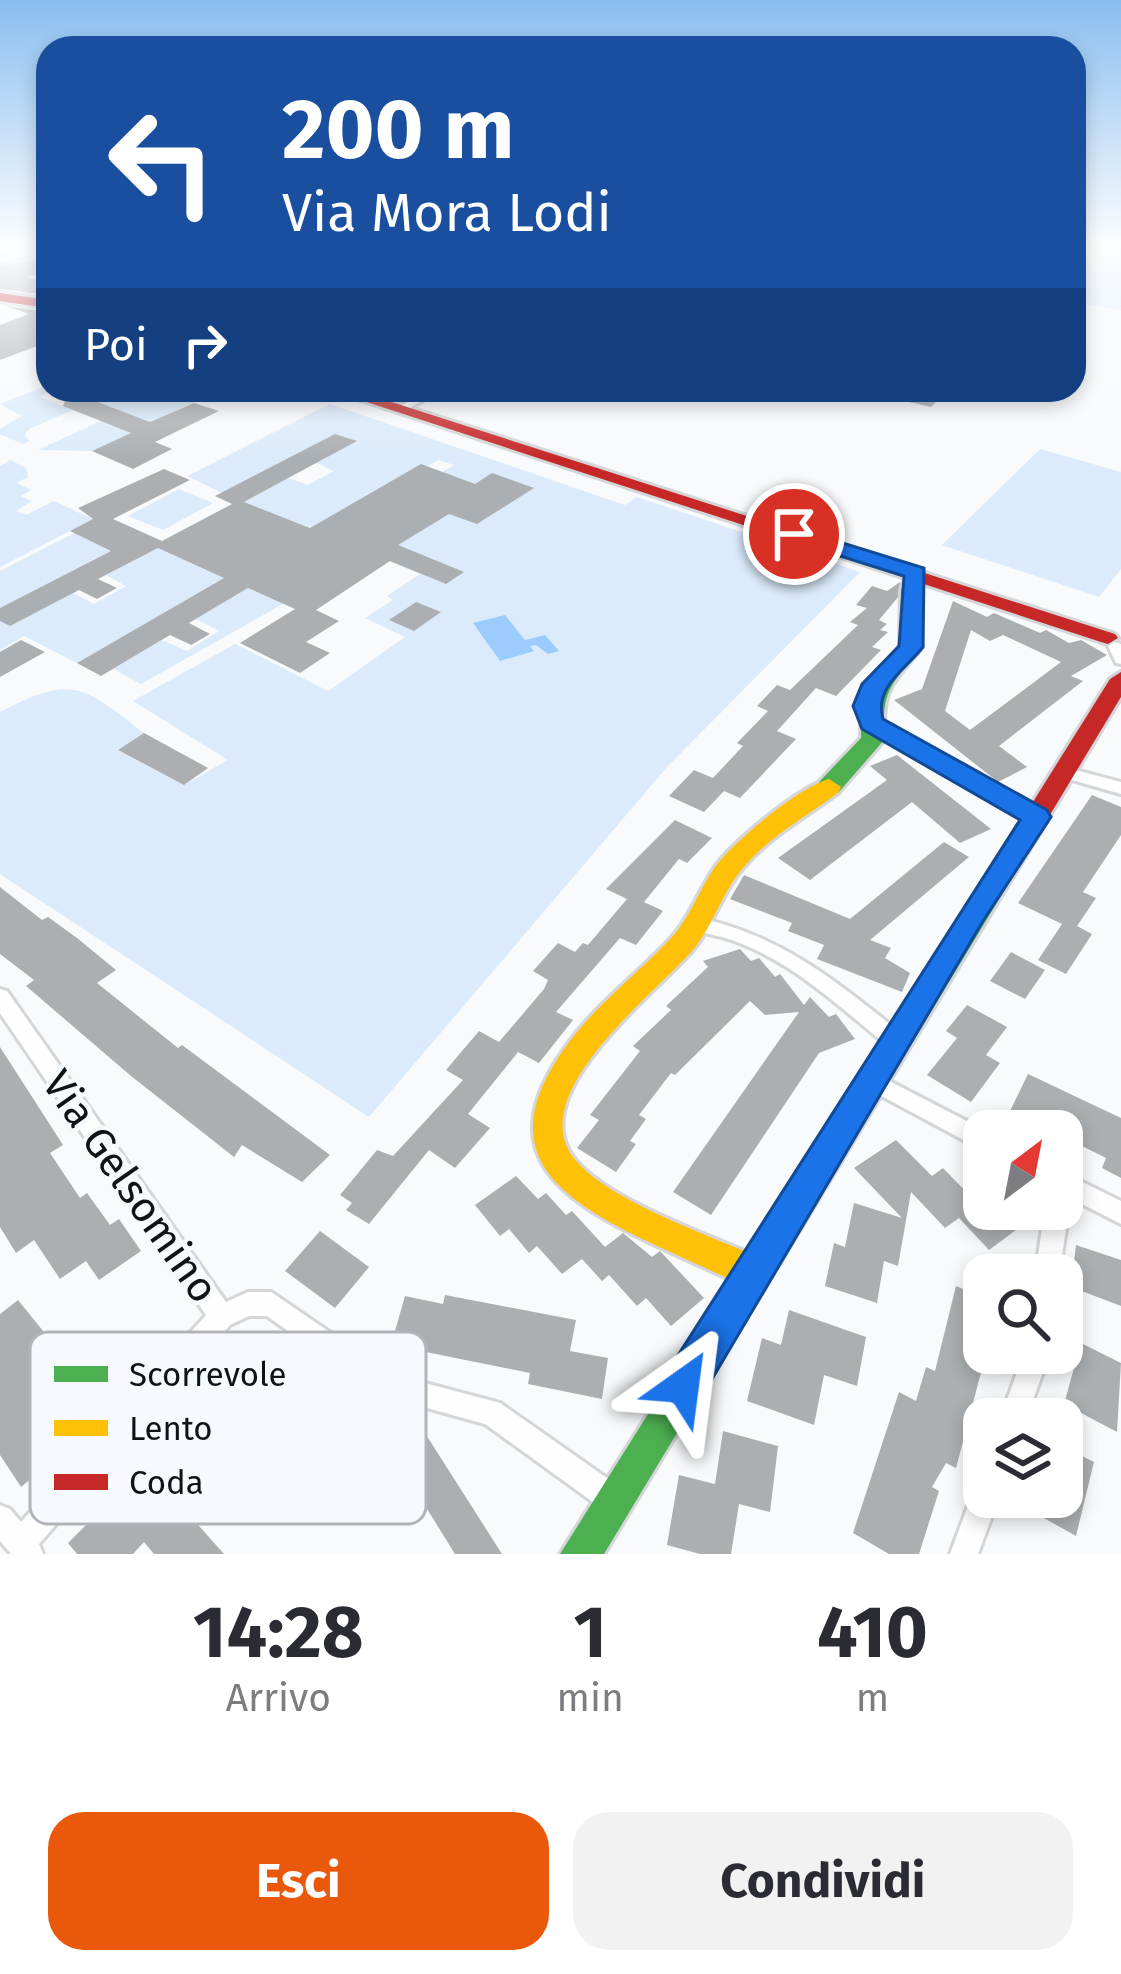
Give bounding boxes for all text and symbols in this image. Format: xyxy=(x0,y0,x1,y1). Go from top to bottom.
text: 200 m xyxy=(282,79,515,180)
icon: left xyxy=(84,84,240,240)
text: Via Mora Lodi xyxy=(282,181,612,245)
icon: right xyxy=(172,312,238,378)
text: Poi xyxy=(84,318,148,372)
pin xyxy=(743,483,845,585)
icon: arrive xyxy=(761,501,827,567)
street label: Via Gelsomino xyxy=(32,1061,229,1312)
north arrow xyxy=(963,1110,1083,1230)
map controls xyxy=(963,1110,1083,1518)
button: search xyxy=(963,1254,1083,1374)
position arrow xyxy=(620,1323,746,1449)
legend xyxy=(30,1332,426,1524)
text: Scorrevole xyxy=(129,1355,287,1395)
button: layers xyxy=(963,1398,1083,1518)
text: Lento xyxy=(129,1409,213,1449)
text: Coda xyxy=(129,1463,204,1503)
text: 14:28 xyxy=(193,1590,364,1676)
text: 1 xyxy=(573,1590,607,1676)
text: 410 xyxy=(817,1590,928,1676)
text: Arrivo xyxy=(226,1675,331,1721)
text: min xyxy=(557,1675,624,1721)
text: m xyxy=(856,1675,889,1721)
button: Esci xyxy=(48,1812,549,1950)
button: Condividi xyxy=(573,1812,1073,1950)

